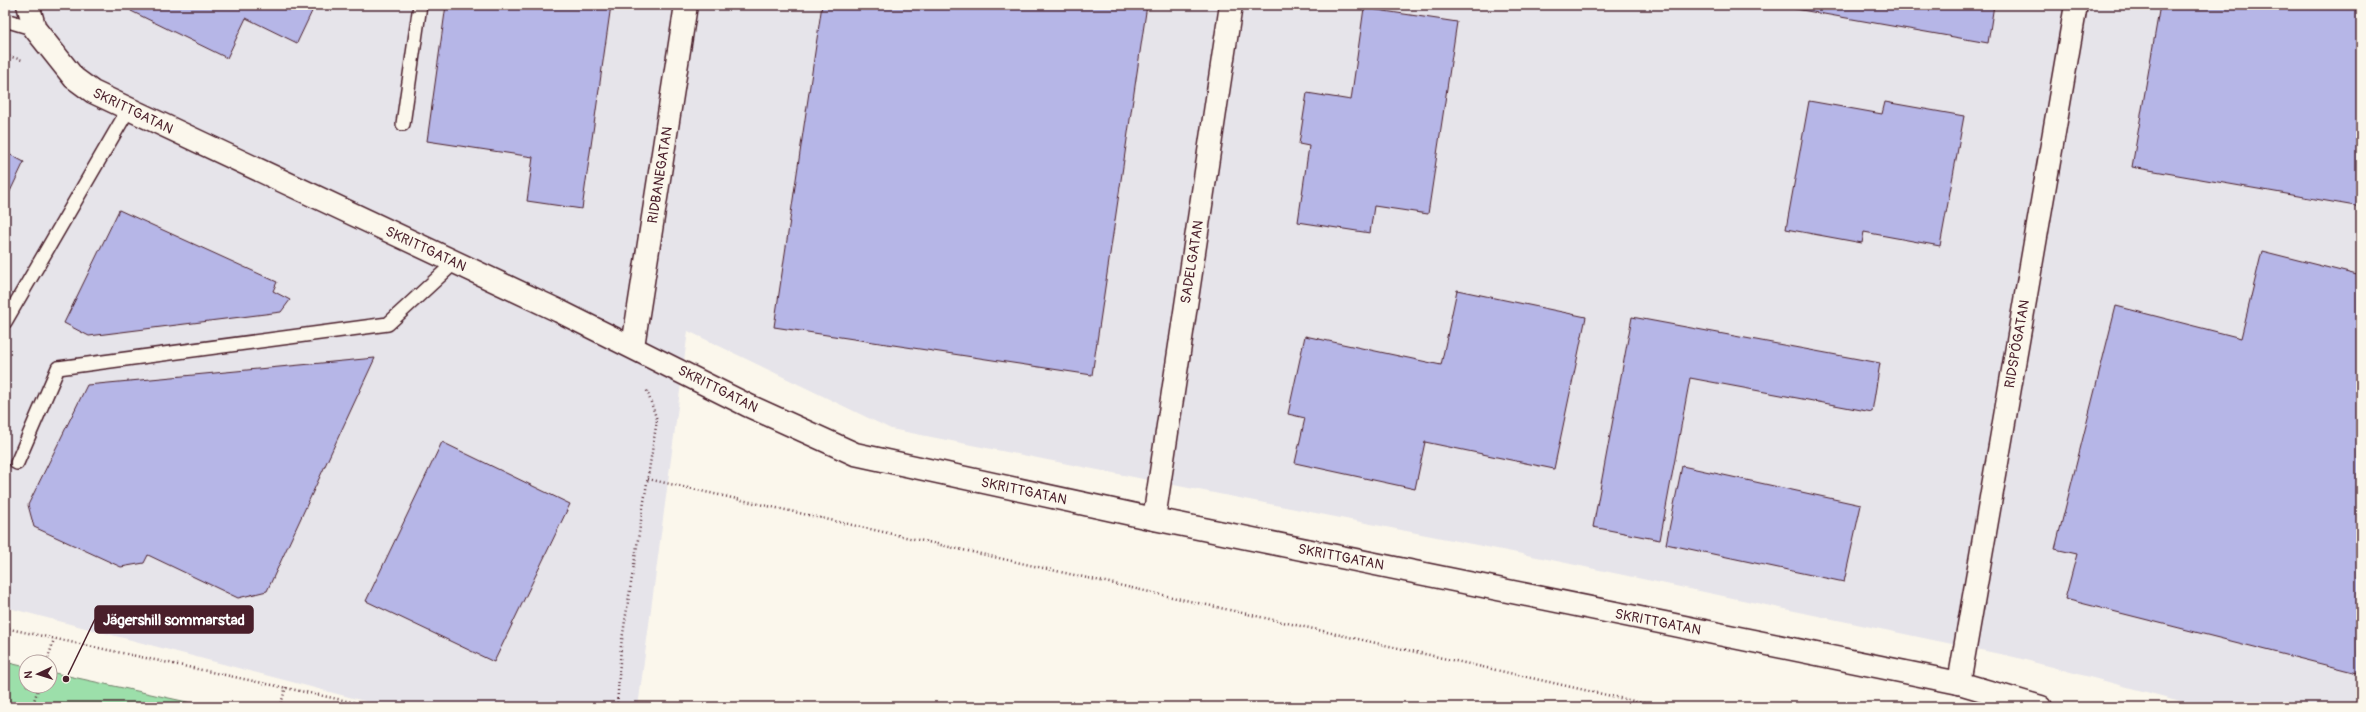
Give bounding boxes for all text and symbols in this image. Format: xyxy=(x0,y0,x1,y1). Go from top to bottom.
street label: SKRITTGATAN xyxy=(90,84,176,138)
street label: RIDBANEGATAN xyxy=(644,125,676,225)
street label: SADELGATAN xyxy=(1177,219,1207,305)
street label: SKRITTGATAN xyxy=(383,223,469,275)
street label: RIDSPÖGATAN xyxy=(2000,298,2033,389)
street label: SKRITTGATAN xyxy=(675,362,761,416)
street label: SKRITTGATAN xyxy=(980,474,1068,508)
street label: SKRITTGATAN xyxy=(1297,540,1385,574)
street label: SKRITTGATAN xyxy=(1614,605,1702,639)
callout: Jägershill sommarstad xyxy=(95,606,253,633)
text: Jägershill sommarstad xyxy=(103,611,245,630)
north arrow xyxy=(18,654,58,694)
text: N xyxy=(22,670,35,679)

